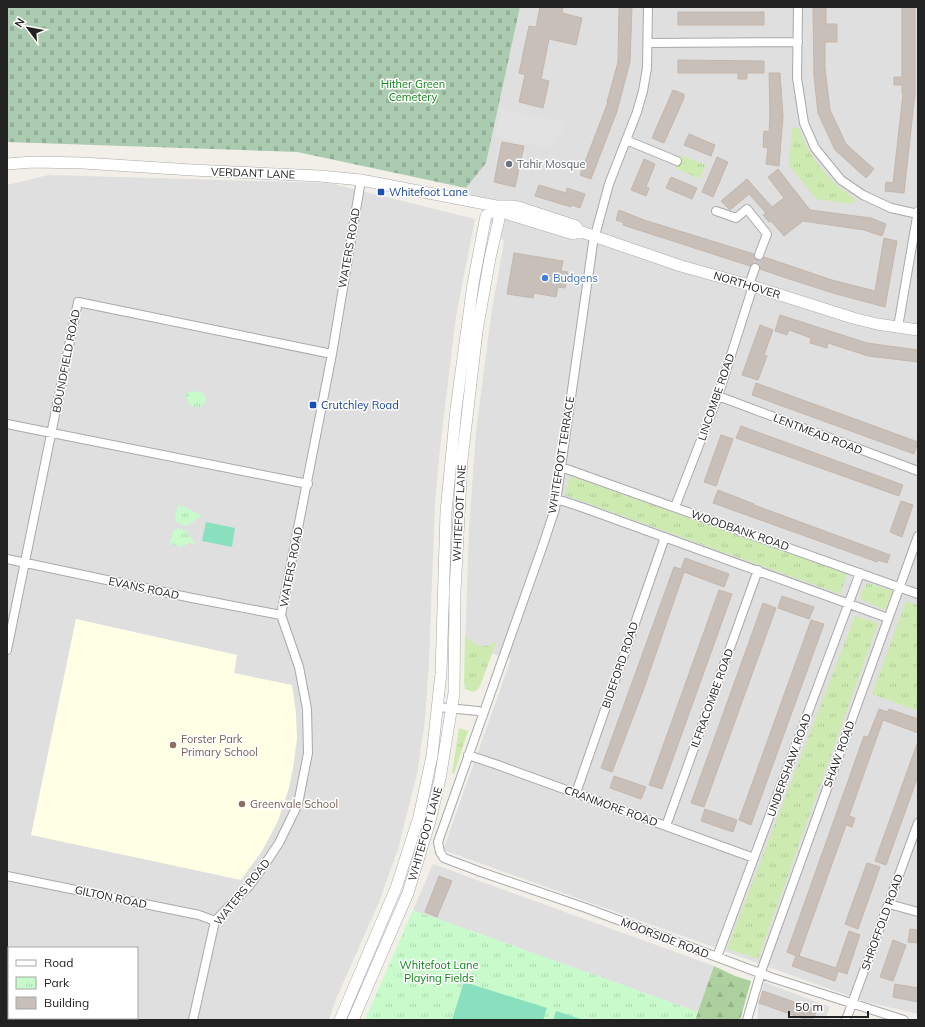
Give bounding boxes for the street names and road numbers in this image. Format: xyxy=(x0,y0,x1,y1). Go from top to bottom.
street label: VERDANT LANE xyxy=(211,165,295,181)
street label: WATERS ROAD xyxy=(335,207,363,289)
street label: NORTHOVER xyxy=(712,268,783,302)
street label: BOUNDFIELD ROAD xyxy=(49,308,83,414)
street label: LINCOMBE ROAD xyxy=(695,352,737,442)
street label: WHITEFOOT TERRACE xyxy=(545,395,577,515)
street label: LENTMEAD ROAD xyxy=(771,411,865,457)
street label: WHITEFOOT LANE xyxy=(449,464,469,562)
street label: WOODBANK ROAD xyxy=(689,507,791,553)
street label: WATERS ROAD xyxy=(276,526,306,608)
street label: EVANS ROAD xyxy=(107,574,181,602)
street label: BIDEFORD ROAD xyxy=(599,620,641,710)
street label: ILFRACOMBE ROAD xyxy=(688,646,736,750)
street label: UNDERSHAW ROAD xyxy=(764,712,814,818)
street label: SHAW ROAD xyxy=(820,719,858,789)
street label: CRANMORE ROAD xyxy=(562,783,660,829)
street label: WHITEFOOT LANE xyxy=(405,785,445,883)
street label: WATERS ROAD xyxy=(211,856,273,928)
street label: SHROFFOLD ROAD xyxy=(858,872,906,972)
street label: GILTON ROAD xyxy=(74,883,148,911)
street label: MOORSIDE ROAD xyxy=(619,915,711,961)

